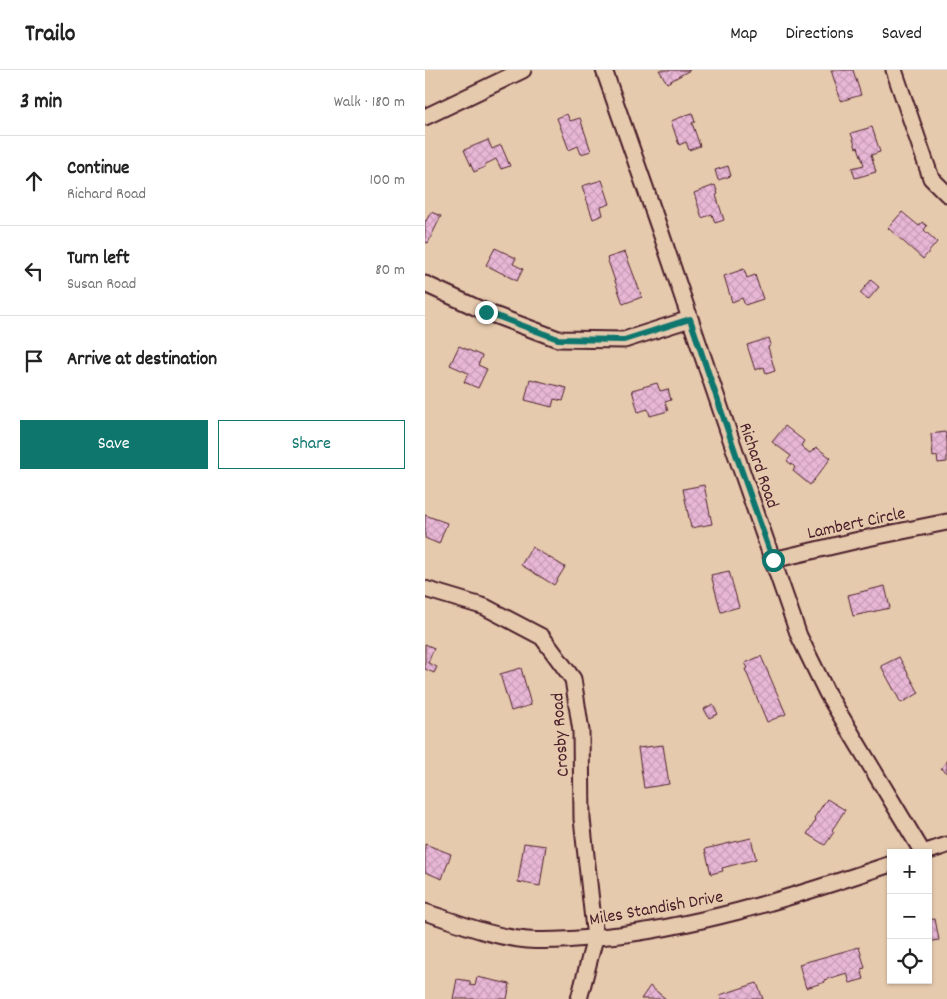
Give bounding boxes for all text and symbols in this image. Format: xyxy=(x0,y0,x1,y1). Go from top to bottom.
text: Trailo xyxy=(25,18,76,52)
text: Map xyxy=(730,22,757,47)
text: Directions xyxy=(785,22,854,47)
text: Saved xyxy=(882,22,922,47)
text: 3 min xyxy=(20,88,62,118)
text: Walk · 180 m xyxy=(334,91,405,114)
text: Continue xyxy=(67,156,129,183)
icon: ahead xyxy=(20,167,48,195)
text: 100 m xyxy=(369,169,405,192)
text: Richard Road xyxy=(67,183,146,206)
text: Turn left xyxy=(67,246,130,273)
icon: left xyxy=(20,257,48,285)
text: 80 m xyxy=(375,259,405,282)
text: Susan Road xyxy=(67,273,136,296)
route end xyxy=(475,301,498,324)
icon: arrive xyxy=(20,347,48,375)
text: Arrive at destination xyxy=(67,347,217,374)
button: Save xyxy=(20,420,208,469)
button: Share xyxy=(218,420,405,469)
street label: Richard Road xyxy=(731,420,784,512)
street label: Lambert Circle xyxy=(805,502,908,547)
route start xyxy=(762,549,785,572)
street label: Crosby Road xyxy=(546,692,577,778)
map controls xyxy=(887,849,932,984)
button: + xyxy=(887,849,932,894)
street label: Miles Standish Drive xyxy=(588,885,725,934)
button: − xyxy=(887,894,932,939)
button: locate xyxy=(887,939,932,984)

